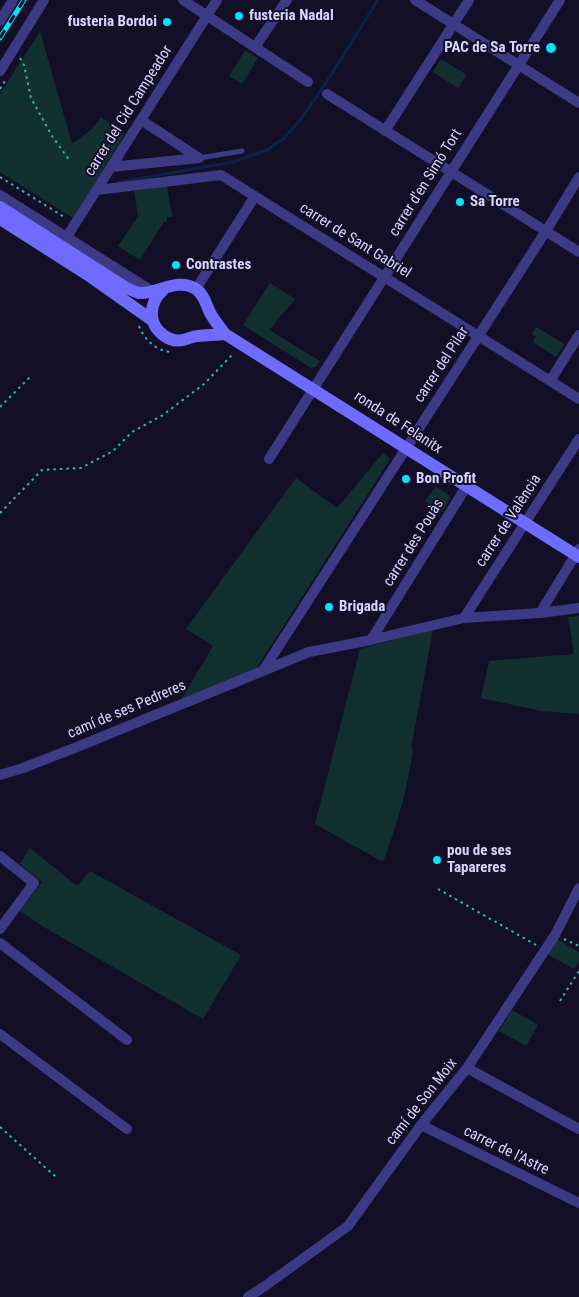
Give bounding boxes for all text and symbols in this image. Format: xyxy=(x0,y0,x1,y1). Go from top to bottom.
place label: fusteria Nadal xyxy=(249,7,334,25)
marker: fusteria Nadal xyxy=(233,10,245,22)
place label: fusteria Bordoi xyxy=(67,13,157,31)
marker: fusteria Bordoi xyxy=(161,16,173,28)
place label: PAC de Sa Torre xyxy=(444,39,540,57)
marker: PAC de Sa Torre xyxy=(544,41,558,55)
street label: carrer del Cid Campeador xyxy=(81,42,177,180)
street label: carrer d'en Simó Tort xyxy=(386,126,466,240)
place label: Sa Torre xyxy=(470,193,520,211)
marker: Sa Torre xyxy=(454,196,466,208)
street label: carrer de Sant Gabriel xyxy=(296,199,414,283)
place label: Contrastes xyxy=(186,256,251,274)
marker: Contrastes xyxy=(170,259,182,271)
street label: carrer del Pilar xyxy=(411,324,473,406)
street label: ronda de Felanitx xyxy=(350,388,446,458)
place label: Bon Profit xyxy=(416,470,476,488)
street label: carrer de València xyxy=(472,471,546,571)
marker: Bon Profit xyxy=(400,473,412,485)
street label: carrer des Pouàs xyxy=(380,496,448,590)
place label: Brigada xyxy=(339,598,385,616)
marker: Brigada xyxy=(323,601,335,613)
street label: camí de ses Pedreres xyxy=(65,677,189,743)
place label: pou de ses Tapareres xyxy=(447,842,512,877)
marker: pou de ses Tapareres xyxy=(431,854,443,866)
street label: camí de Son Moix xyxy=(383,1055,461,1149)
street label: carrer de l'Astre xyxy=(460,1123,552,1179)

